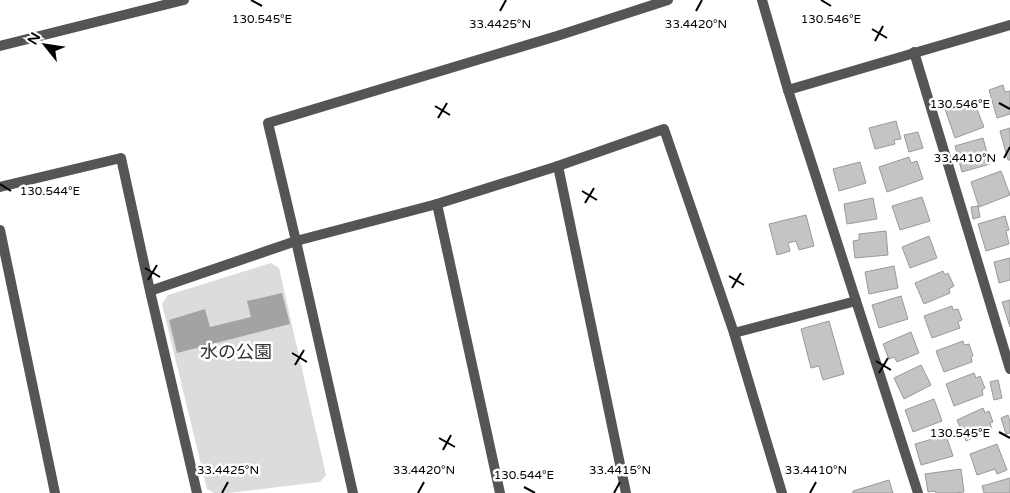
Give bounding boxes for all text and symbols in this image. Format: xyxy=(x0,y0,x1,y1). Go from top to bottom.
text: 130.545°E xyxy=(232,12,292,26)
text: 130.546°E xyxy=(801,12,862,26)
text: 33.4425°N xyxy=(469,17,531,31)
text: 33.4420°N xyxy=(665,17,727,31)
north arrow xyxy=(20,20,70,70)
text: N xyxy=(24,30,44,48)
text: 130.546°E xyxy=(930,97,991,111)
text: 33.4410°N xyxy=(934,151,996,165)
text: 130.544°E xyxy=(20,184,81,198)
park label: 水の公園 xyxy=(200,341,272,363)
text: 130.545°E xyxy=(930,426,990,440)
text: 33.4425°N xyxy=(197,463,259,477)
text: 33.4420°N xyxy=(393,463,455,477)
text: 33.4415°N xyxy=(589,463,651,477)
text: 33.4410°N xyxy=(785,463,847,477)
text: 130.544°E xyxy=(494,468,555,482)

